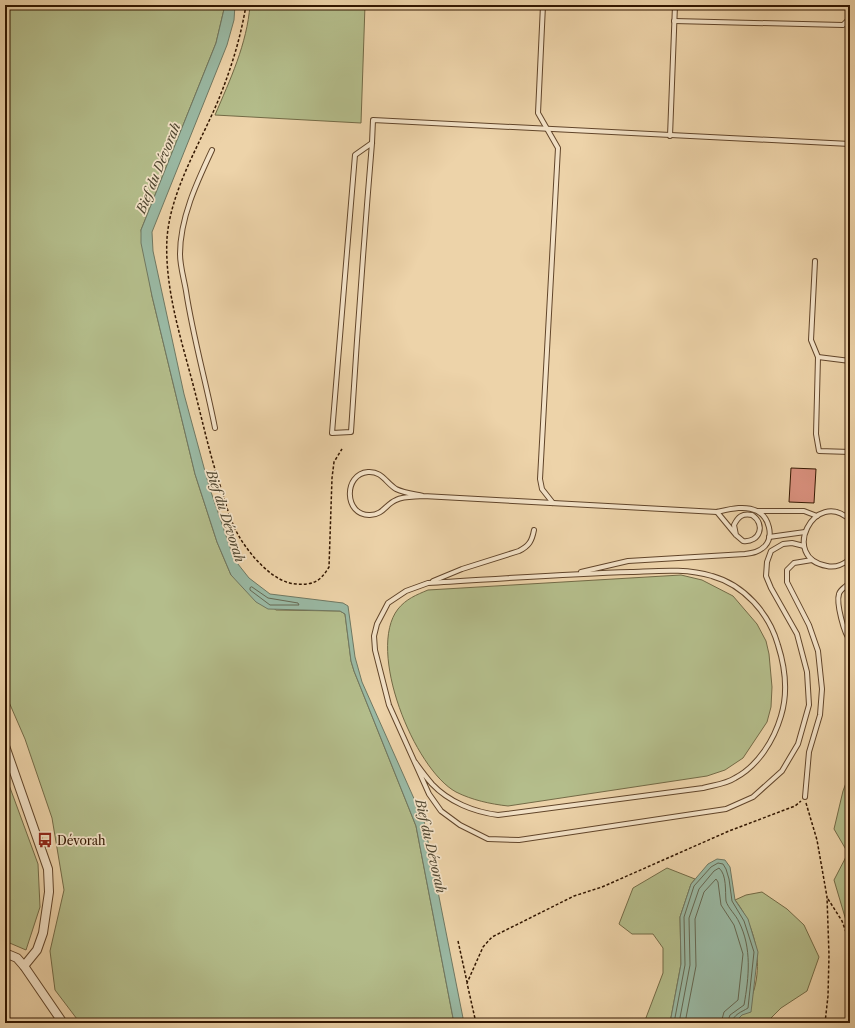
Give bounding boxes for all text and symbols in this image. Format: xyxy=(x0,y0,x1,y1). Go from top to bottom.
water label: Bief du Dévorah xyxy=(132,120,183,217)
water label: Bief du Dévorah xyxy=(203,467,248,564)
water label: Bief du Dévorah xyxy=(412,796,450,895)
bus stop icon: Dévorah xyxy=(36,831,54,849)
place label: Dévorah xyxy=(57,833,106,848)

